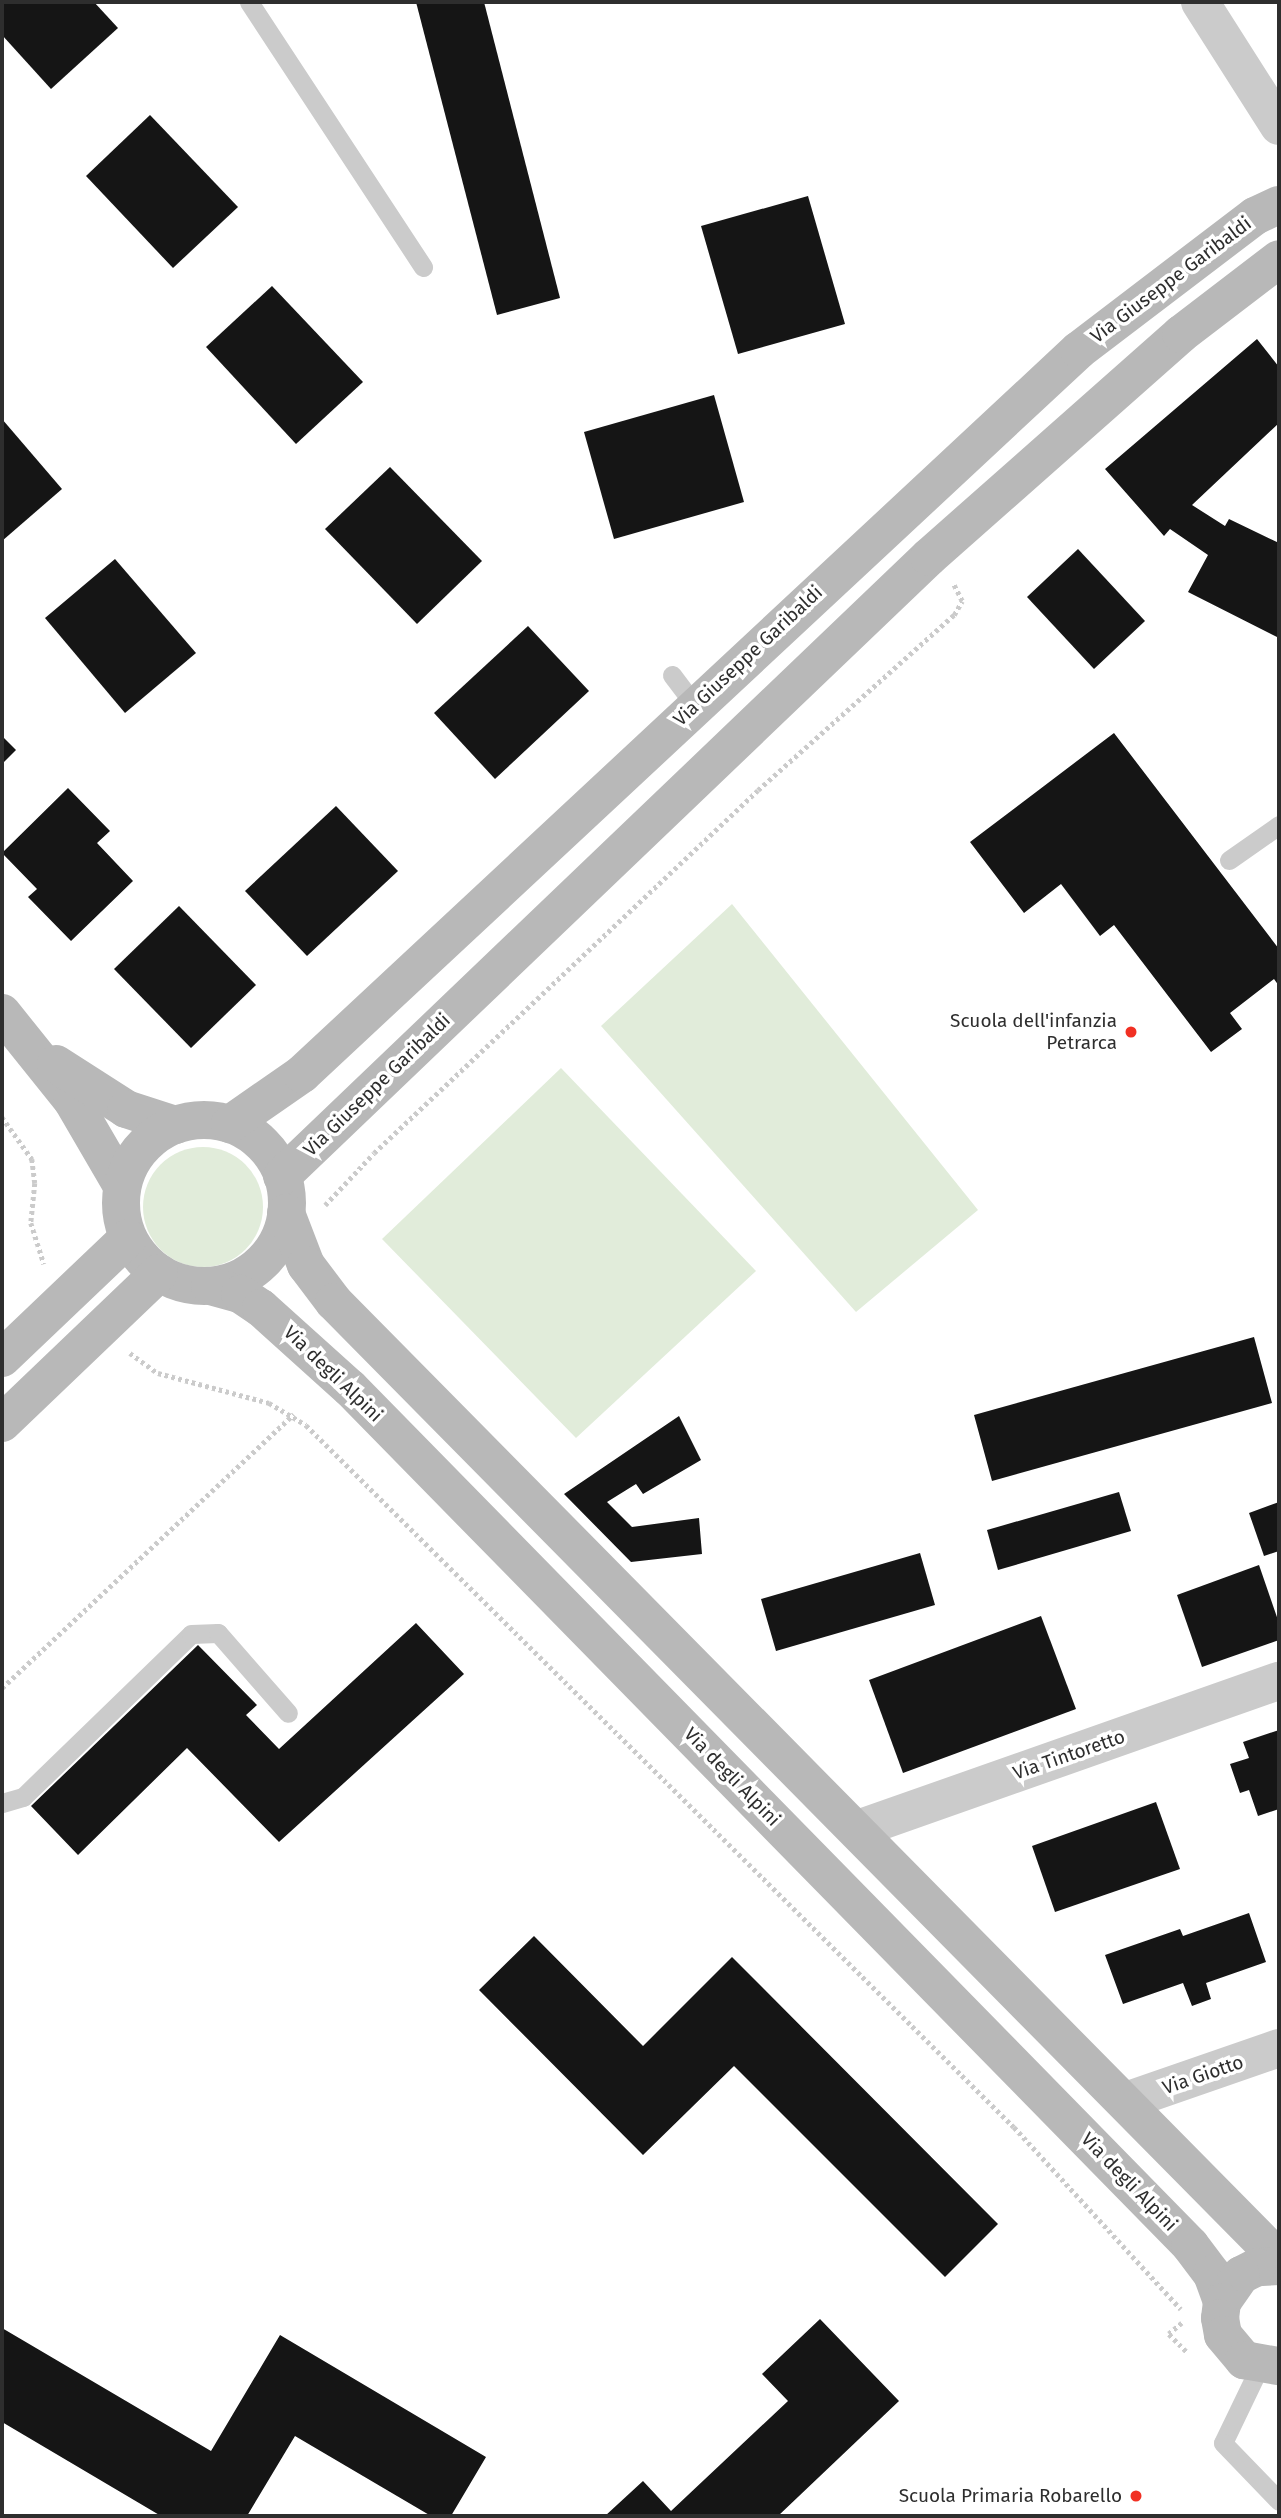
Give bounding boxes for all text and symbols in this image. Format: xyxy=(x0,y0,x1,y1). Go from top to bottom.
street label: Via Giuseppe Garibaldi xyxy=(1086,212,1256,348)
street label: Via Giuseppe Garibaldi xyxy=(669,581,827,731)
street label: Via Giuseppe Garibaldi xyxy=(299,1009,455,1161)
place label: Scuola dell'infanzia Petrarca xyxy=(950,1010,1117,1054)
marker: Scuola dell'infanzia Petrarca xyxy=(1123,1024,1139,1040)
street label: Via degli Alpini xyxy=(279,1321,387,1427)
street label: Via degli Alpini xyxy=(679,1723,785,1831)
street label: Via Tintoretto xyxy=(1010,1725,1128,1785)
street label: Via Giotto xyxy=(1159,2051,1247,2099)
street label: Via degli Alpini xyxy=(1076,2128,1182,2236)
place label: Scuola Primaria Robarello xyxy=(899,2485,1122,2507)
marker: Scuola Primaria Robarello xyxy=(1128,2488,1144,2504)

